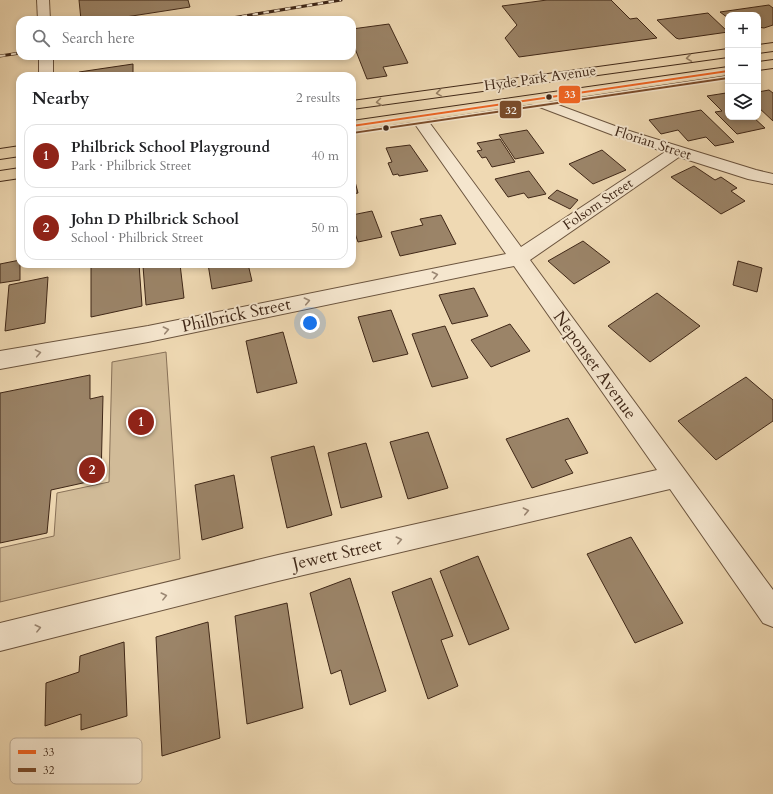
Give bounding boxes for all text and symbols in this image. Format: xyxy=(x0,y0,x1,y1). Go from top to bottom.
map controls xyxy=(725,12,761,120)
button: + xyxy=(725,12,761,48)
search box xyxy=(16,16,356,60)
icon: search xyxy=(30,27,52,49)
text: Search here xyxy=(62,28,135,48)
button: − xyxy=(725,48,761,84)
one-way arrow xyxy=(686,53,692,62)
street label: Hyde Park Avenue xyxy=(483,61,597,95)
button: layers xyxy=(725,84,761,120)
line badge: 33 xyxy=(558,85,581,104)
text: Nearby xyxy=(32,87,89,110)
text: 33 xyxy=(564,87,576,102)
one-way arrow xyxy=(436,88,442,97)
text: 2 results xyxy=(296,89,340,107)
unlabelled marker xyxy=(544,92,554,102)
one-way arrow xyxy=(376,97,382,106)
line badge: 32 xyxy=(499,100,522,119)
text: 32 xyxy=(505,103,517,118)
street label: Florian Street xyxy=(612,122,694,165)
unlabelled marker xyxy=(381,123,391,133)
text: Philbrick School Playground xyxy=(71,137,270,157)
text: 1 xyxy=(43,147,49,165)
text: 40 m xyxy=(311,147,339,165)
text: Park · Philbrick Street xyxy=(71,157,191,175)
street label: Folsom Street xyxy=(559,173,637,234)
text: John D Philbrick School xyxy=(71,209,239,229)
text: 2 xyxy=(43,219,49,237)
text: 50 m xyxy=(311,219,339,237)
text: School · Philbrick Street xyxy=(71,229,203,247)
one-way arrow xyxy=(432,271,438,280)
street label: Philbrick Street xyxy=(179,292,293,338)
one-way arrow xyxy=(304,297,310,306)
street label: Neponset Avenue xyxy=(548,306,642,424)
your location xyxy=(300,313,320,333)
one-way arrow xyxy=(163,326,169,334)
one-way arrow xyxy=(35,350,41,358)
pin: 1 xyxy=(128,407,154,437)
pin: 2 xyxy=(79,455,105,485)
one-way arrow xyxy=(523,507,529,515)
street label: Jewett Street xyxy=(287,532,385,576)
one-way arrow xyxy=(396,536,402,544)
one-way arrow xyxy=(161,593,167,601)
one-way arrow xyxy=(34,624,41,633)
legend xyxy=(10,738,142,784)
text: 33 xyxy=(43,745,55,760)
text: 32 xyxy=(43,763,55,778)

